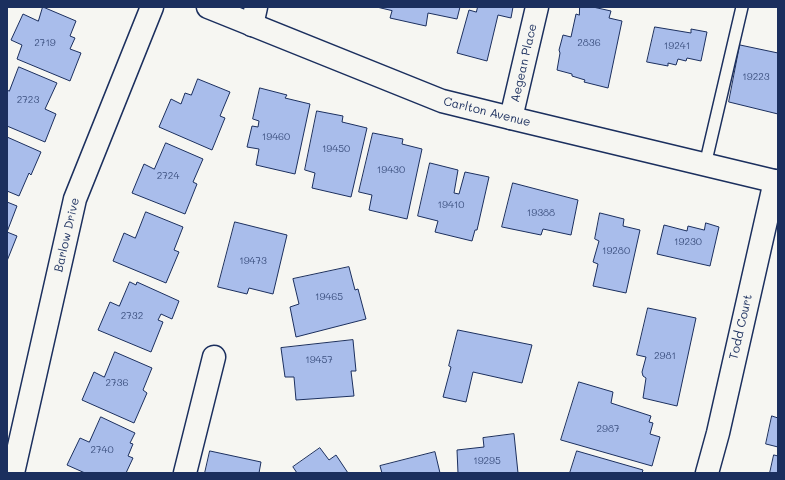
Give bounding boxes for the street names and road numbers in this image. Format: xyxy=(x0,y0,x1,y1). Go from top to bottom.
street label: Aegean Place xyxy=(508,22,540,104)
street label: Carlton Avenue xyxy=(442,94,532,130)
street label: Barlow Drive xyxy=(51,196,83,274)
street label: Todd Court xyxy=(727,293,755,361)

